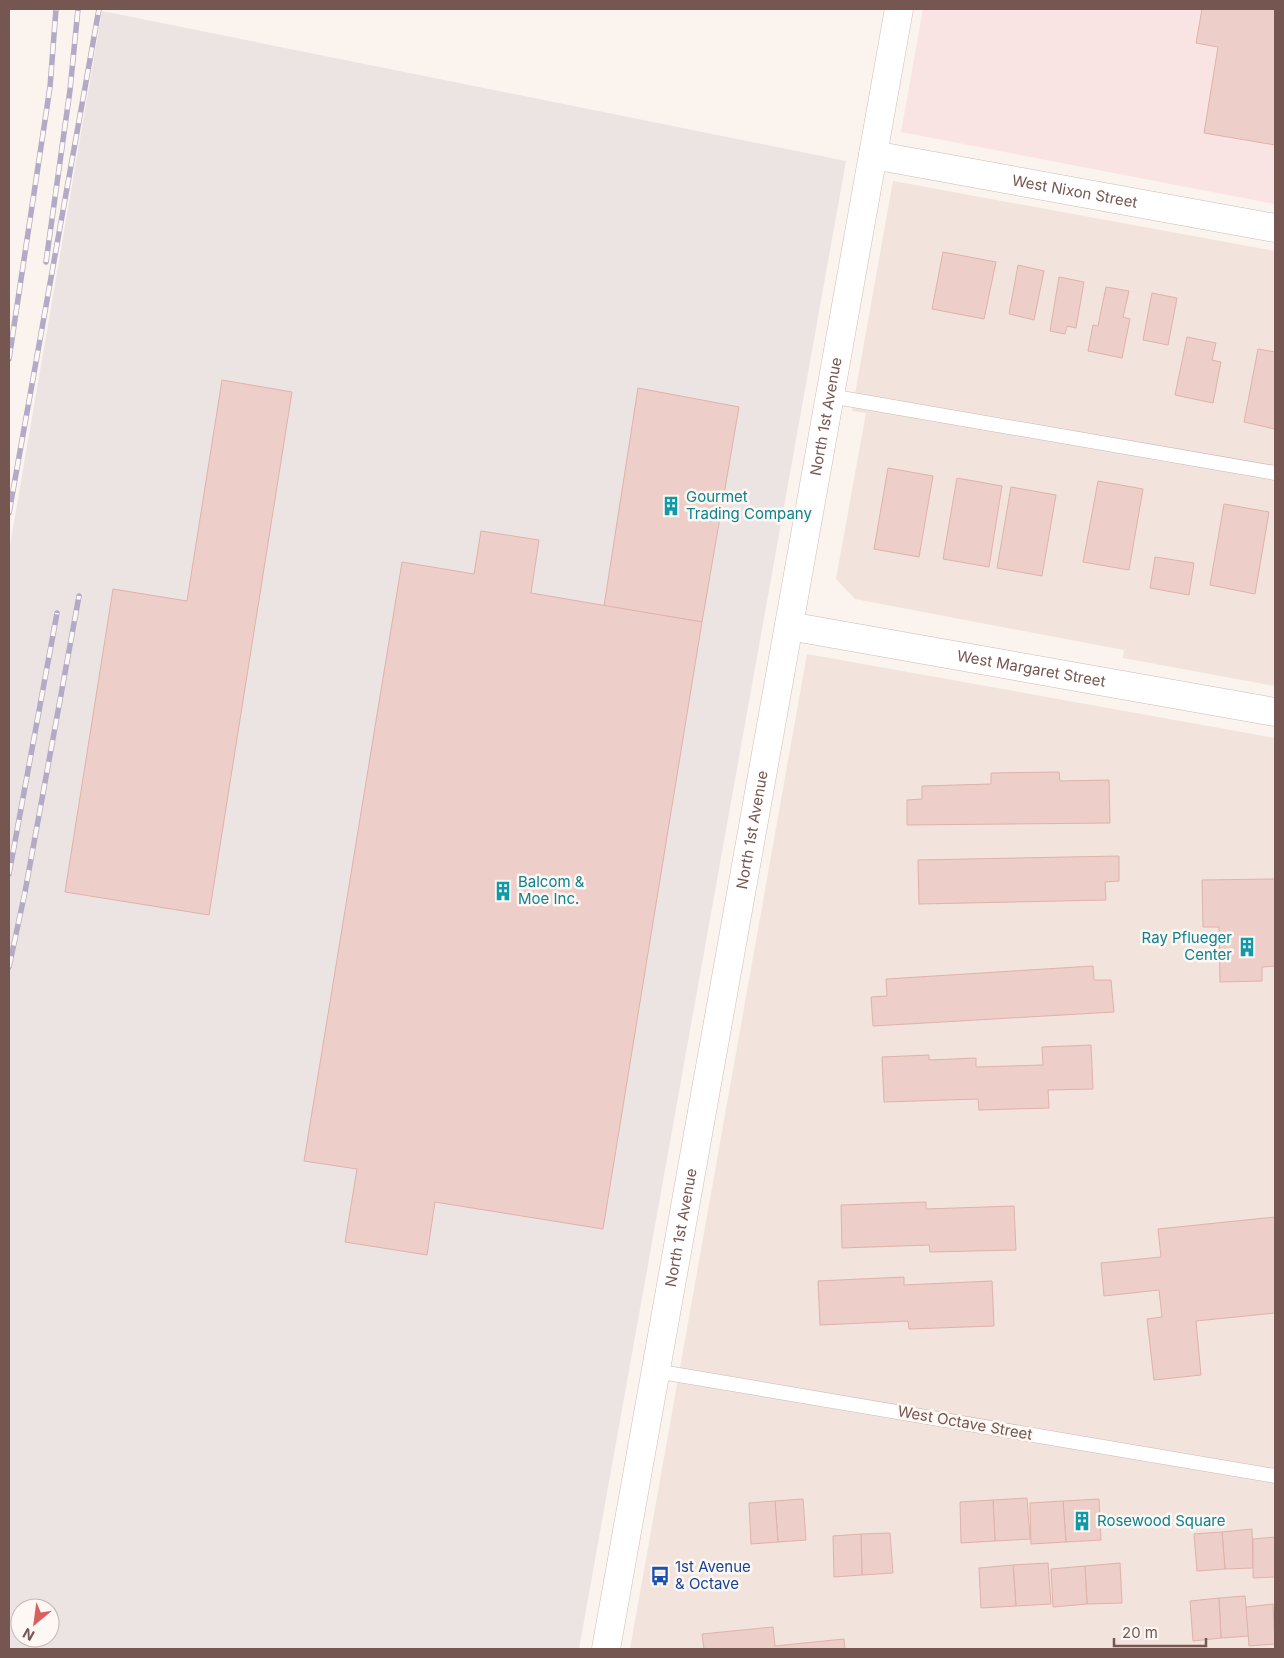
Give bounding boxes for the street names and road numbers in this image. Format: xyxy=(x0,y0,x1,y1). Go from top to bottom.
street label: West Nixon Street xyxy=(1011,170,1139,212)
street label: North 1st Avenue xyxy=(806,356,846,477)
street label: West Margaret Street xyxy=(956,646,1107,691)
street label: North 1st Avenue xyxy=(732,769,772,891)
street label: North 1st Avenue xyxy=(661,1167,701,1288)
street label: West Octave Street xyxy=(896,1401,1034,1444)

